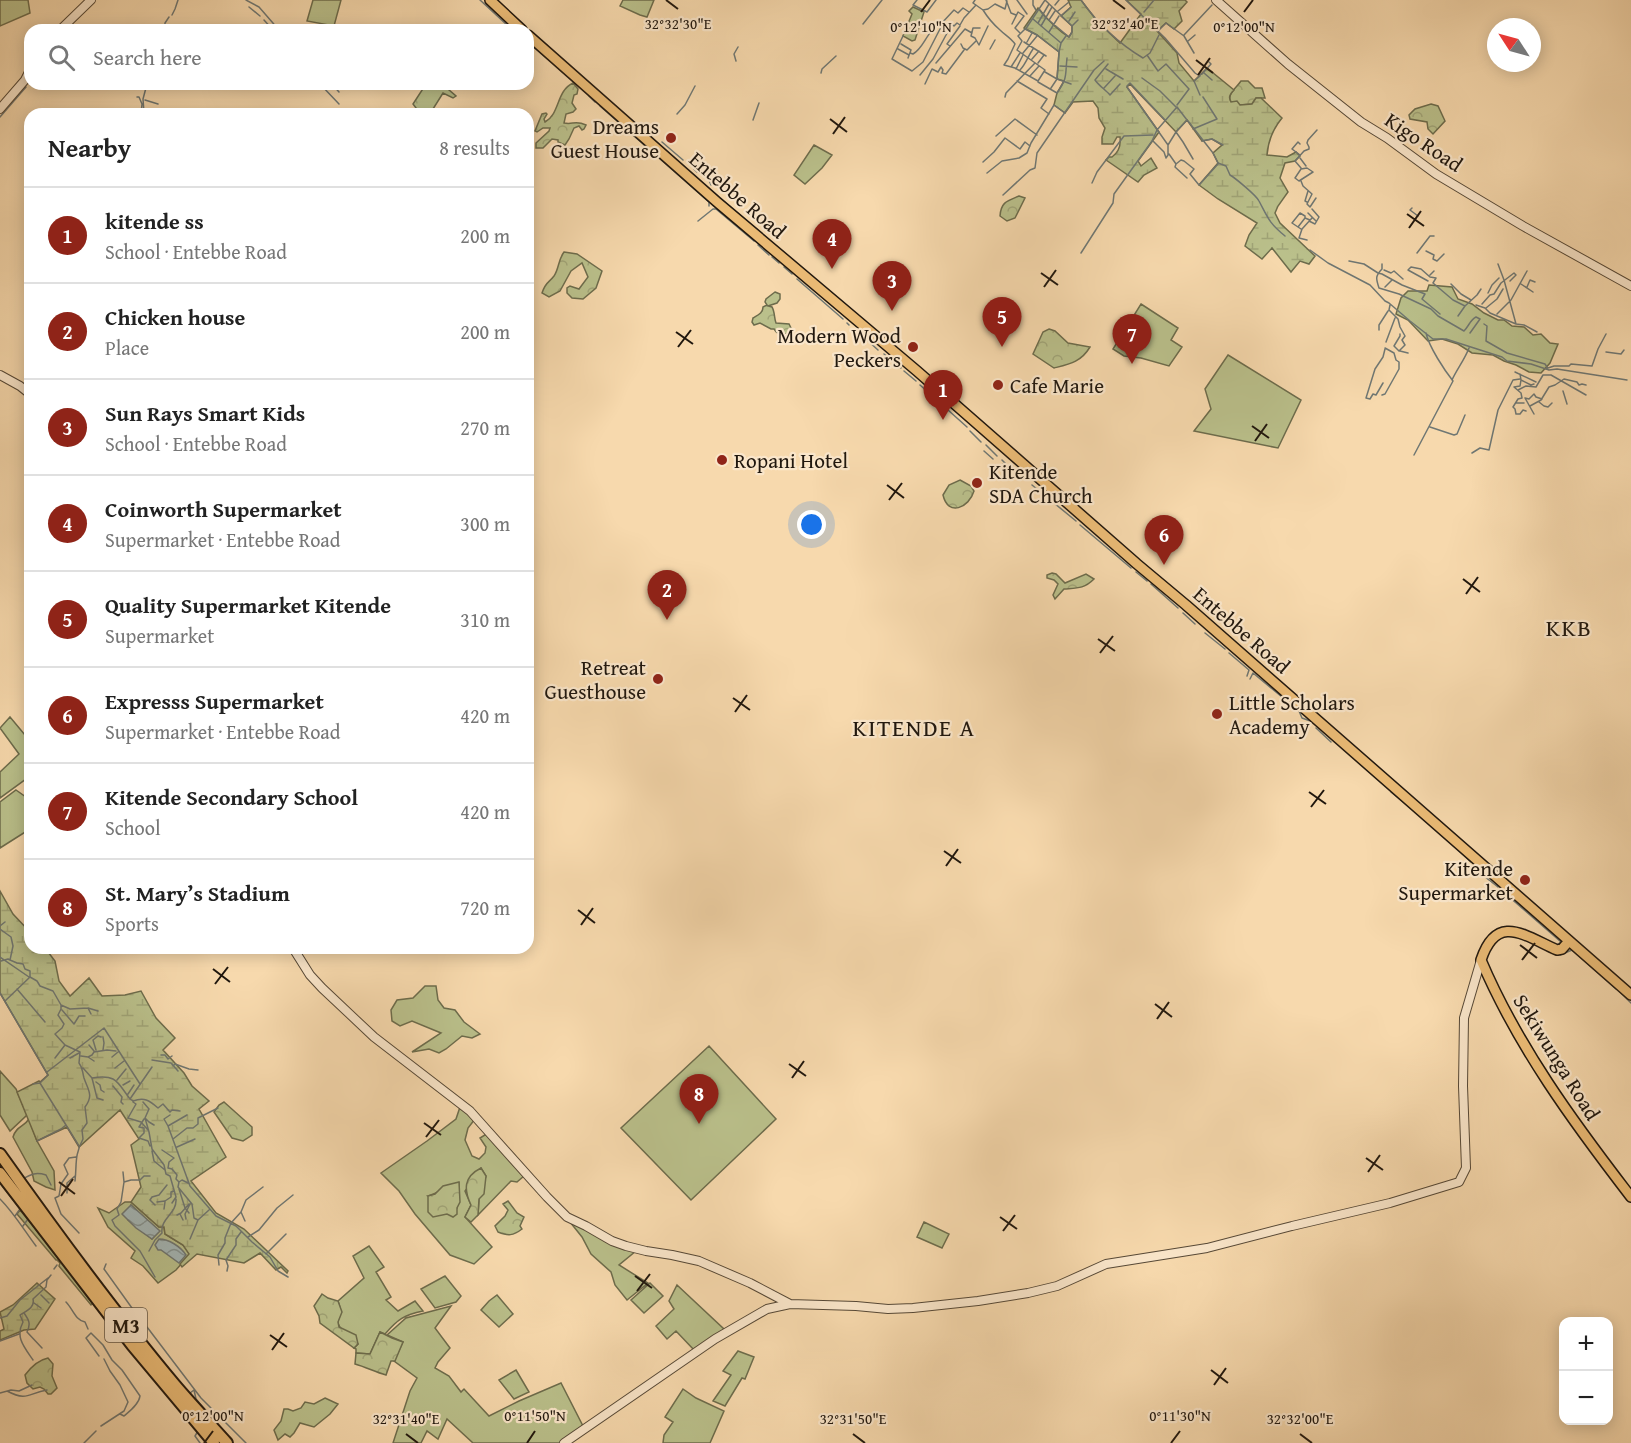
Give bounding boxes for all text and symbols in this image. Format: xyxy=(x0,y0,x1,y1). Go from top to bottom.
text: 32°32'30"E xyxy=(645,13,712,34)
text: 32°32'40"E xyxy=(1092,13,1159,34)
text: 0°12'10"N xyxy=(890,16,952,37)
text: 0°12'00"N xyxy=(1213,16,1275,37)
north arrow xyxy=(1487,18,1541,72)
search box xyxy=(24,24,534,90)
icon: search xyxy=(45,41,78,74)
text: Search here xyxy=(93,41,202,73)
street label: Kigo Road xyxy=(1379,105,1470,180)
place label: Dreams Guest House xyxy=(551,111,659,166)
text: Nearby xyxy=(48,128,131,167)
marker: Dreams Guest House xyxy=(664,131,678,145)
text: 8 results xyxy=(439,133,510,162)
street label: Entebbe Road xyxy=(683,144,794,247)
text: kitende ss xyxy=(105,205,204,237)
pin: 4 xyxy=(812,220,852,269)
text: 1 xyxy=(62,221,73,250)
text: 200 m xyxy=(460,221,510,250)
text: School · Entebbe Road xyxy=(105,237,287,266)
pin: 3 xyxy=(872,262,912,311)
pin: 5 xyxy=(982,298,1022,347)
text: Chicken house xyxy=(105,301,245,333)
pin: 7 xyxy=(1112,314,1152,364)
text: 2 xyxy=(62,317,73,346)
text: 200 m xyxy=(460,317,510,346)
place label: Modern Wood Peckers xyxy=(777,320,902,375)
text: Place xyxy=(105,333,149,362)
marker: Modern Wood Peckers xyxy=(906,340,920,354)
pin: 1 xyxy=(924,370,962,420)
place label: Cafe Marie xyxy=(1010,370,1104,401)
marker: Cafe Marie xyxy=(991,378,1005,392)
text: Sun Rays Smart Kids xyxy=(105,397,305,429)
text: 3 xyxy=(62,413,73,442)
text: 270 m xyxy=(460,413,510,442)
text: School · Entebbe Road xyxy=(105,429,287,458)
place label: Ropani Hotel xyxy=(734,445,848,476)
marker: Ropani Hotel xyxy=(715,453,729,467)
place label: Kitende SDA Church xyxy=(989,456,1093,511)
marker: Kitende SDA Church xyxy=(970,476,984,490)
text: Coinworth Supermarket xyxy=(105,493,342,525)
text: 4 xyxy=(62,509,73,538)
text: 300 m xyxy=(460,509,510,538)
your location xyxy=(797,510,826,539)
pin: 6 xyxy=(1144,516,1184,565)
text: Supermarket · Entebbe Road xyxy=(105,525,341,554)
pin: 2 xyxy=(648,570,686,620)
street label: Entebbe Road xyxy=(1187,579,1298,682)
text: Quality Supermarket Kitende xyxy=(105,589,391,621)
text: 5 xyxy=(62,605,73,634)
text: 310 m xyxy=(460,605,510,634)
district label: KKB xyxy=(1546,610,1592,645)
text: Supermarket xyxy=(105,621,214,650)
place label: Retreat Guesthouse xyxy=(545,652,647,707)
marker: Retreat Guesthouse xyxy=(651,672,665,686)
text: Expresss Supermarket xyxy=(105,685,324,717)
place label: Little Scholars Academy xyxy=(1229,687,1355,742)
text: 6 xyxy=(62,701,73,730)
text: 420 m xyxy=(460,701,510,730)
marker: Little Scholars Academy xyxy=(1210,707,1224,721)
district label: KITENDE A xyxy=(853,710,975,745)
text: Supermarket · Entebbe Road xyxy=(105,717,341,746)
text: Kitende Secondary School xyxy=(105,781,358,813)
text: 7 xyxy=(62,797,73,826)
text: 420 m xyxy=(460,797,510,826)
text: School xyxy=(105,813,161,842)
place label: Kitende Supermarket xyxy=(1398,853,1514,908)
marker: Kitende Supermarket xyxy=(1518,873,1532,887)
text: St. Mary’s Stadium xyxy=(105,877,290,909)
text: 8 xyxy=(62,893,73,922)
text: 720 m xyxy=(460,893,510,922)
text: Sports xyxy=(105,909,159,938)
street label: Sekiwunga Road xyxy=(1506,988,1609,1127)
pin: 8 xyxy=(680,1074,718,1124)
road number: M3 xyxy=(105,1308,147,1342)
map controls xyxy=(1559,1317,1613,1425)
button: + xyxy=(1559,1317,1613,1371)
button: − xyxy=(1559,1371,1613,1425)
text: 0°12'00"N xyxy=(182,1405,244,1426)
text: 0°11'50"N xyxy=(504,1405,566,1426)
text: 0°11'30"N xyxy=(1149,1405,1211,1426)
text: 32°31'40"E xyxy=(373,1408,440,1429)
text: 32°31'50"E xyxy=(820,1408,887,1429)
text: 32°32'00"E xyxy=(1267,1408,1334,1429)

